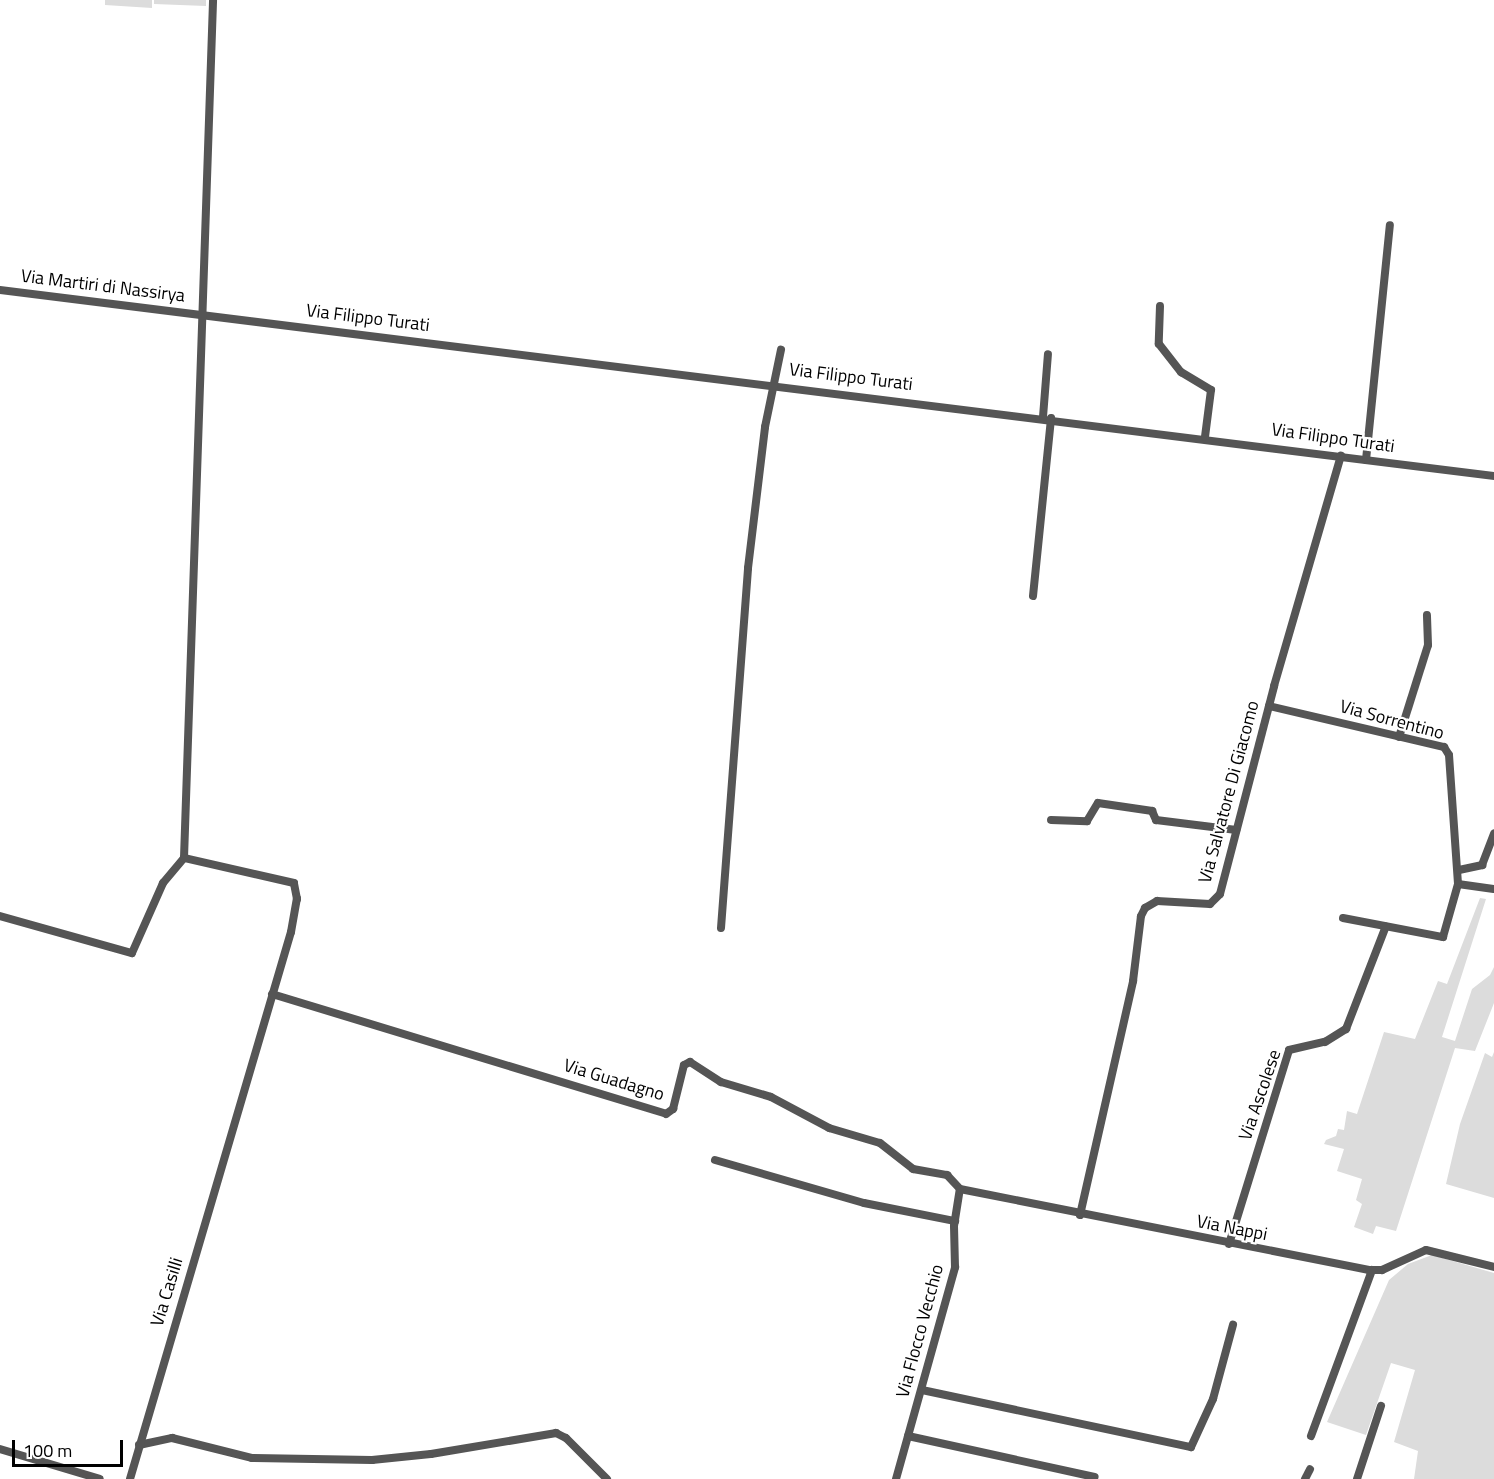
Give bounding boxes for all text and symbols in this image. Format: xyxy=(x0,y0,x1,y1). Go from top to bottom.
street label: Via Martiri di Nassirya xyxy=(20,265,186,307)
street label: Via Filippo Turati xyxy=(305,300,431,336)
street label: Via Filippo Turati xyxy=(788,359,914,395)
street label: Via Filippo Turati xyxy=(1270,419,1396,457)
street label: Via Sorrentino xyxy=(1337,696,1447,744)
street label: Via Salvatore Di Giacomo xyxy=(1194,698,1264,886)
street label: Via Ascolese xyxy=(1234,1047,1286,1143)
street label: Via Guadagno xyxy=(561,1054,667,1106)
street label: Via Nappi xyxy=(1195,1211,1269,1245)
street label: Via Casilli xyxy=(146,1255,188,1329)
street label: Via Flocco Vecchio xyxy=(892,1262,948,1400)
scale bar xyxy=(15,1428,126,1466)
text: 100 m xyxy=(23,1437,72,1464)

